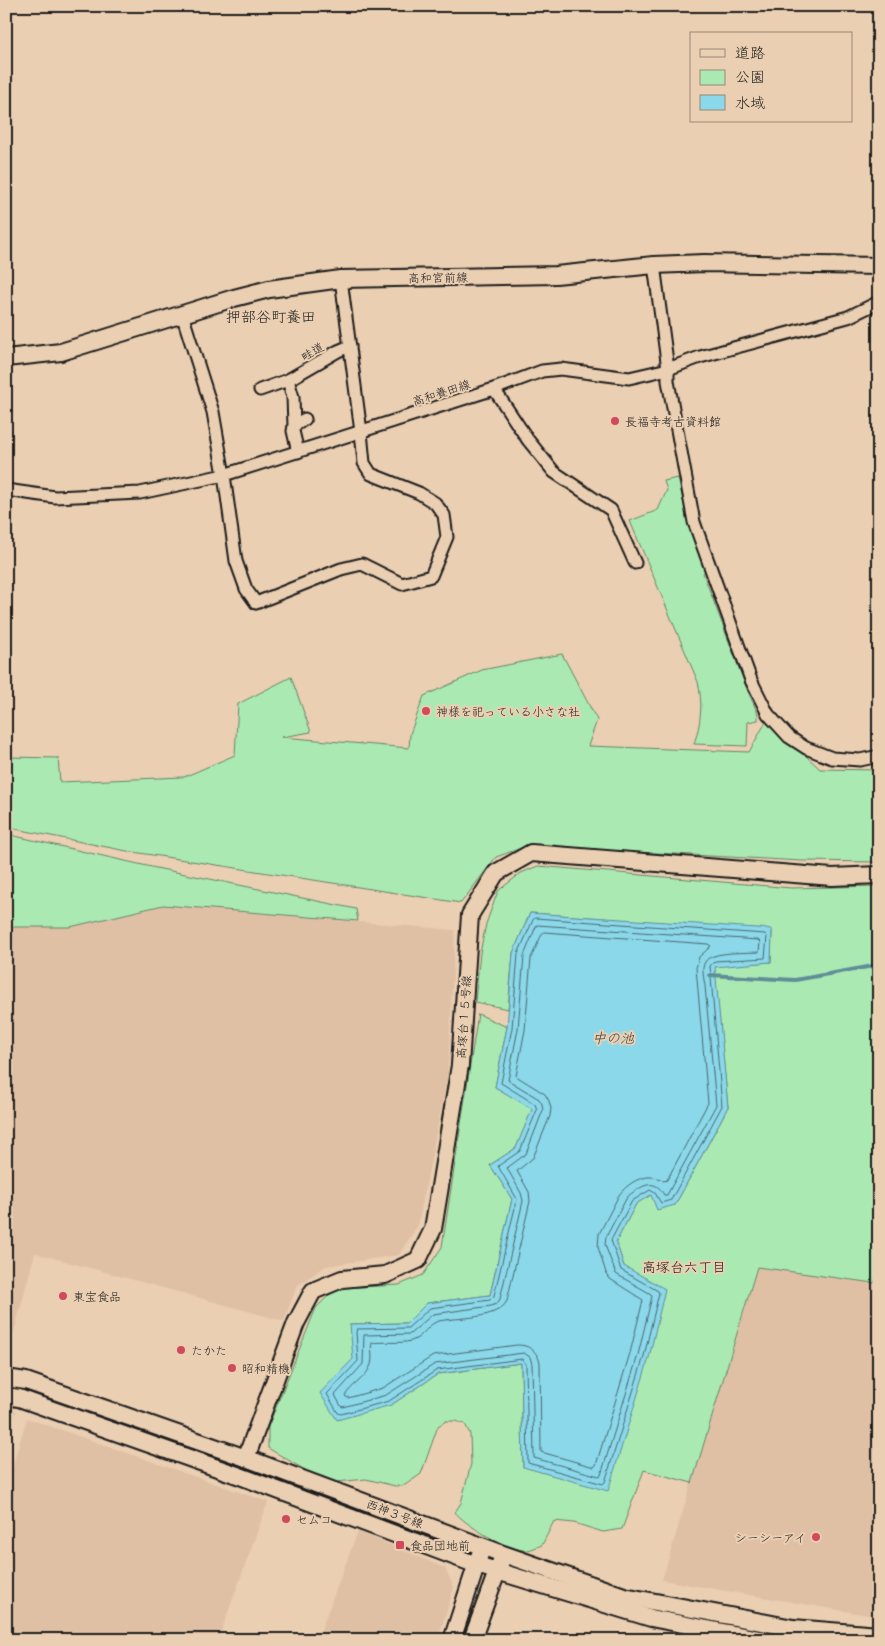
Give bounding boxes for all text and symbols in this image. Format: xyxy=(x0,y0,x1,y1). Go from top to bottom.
legend xyxy=(690,32,852,122)
text: 道路 xyxy=(735,40,765,63)
text: 公園 xyxy=(735,64,765,87)
text: 水域 xyxy=(735,90,765,113)
street label: 高和宮前線 xyxy=(408,267,468,287)
district label: 押部谷町養田 xyxy=(226,304,316,327)
street label: 畦道 xyxy=(297,337,327,365)
street label: 高和養田線 xyxy=(410,374,472,410)
place label: 長福寺考古資料館 xyxy=(625,412,721,430)
marker: 長福寺考古資料館 xyxy=(609,415,621,427)
place label: 神様を祀っている小さな社 xyxy=(436,702,580,720)
marker: 神様を祀っている小さな社 xyxy=(420,705,432,717)
street label: 高塚台１５号線 xyxy=(451,974,475,1060)
water label: 中の池 xyxy=(592,1027,635,1048)
district label: 高塚台六丁目 xyxy=(642,1256,726,1277)
place label: 東宝食品 xyxy=(73,1287,121,1305)
marker: 東宝食品 xyxy=(57,1290,69,1302)
place label: たかた xyxy=(191,1341,227,1359)
marker: たかた xyxy=(175,1344,187,1356)
place label: 昭和精機 xyxy=(242,1359,290,1377)
marker: 昭和精機 xyxy=(226,1362,238,1374)
street label: 西神３号線 xyxy=(364,1494,426,1532)
place label: セムコ xyxy=(296,1510,332,1528)
marker: セムコ xyxy=(280,1513,292,1525)
place label: シーシーアイ xyxy=(735,1528,806,1546)
marker: シーシーアイ xyxy=(810,1531,822,1543)
place label: 食品団地前 xyxy=(410,1536,470,1554)
marker: 食品団地前 xyxy=(394,1539,406,1551)

